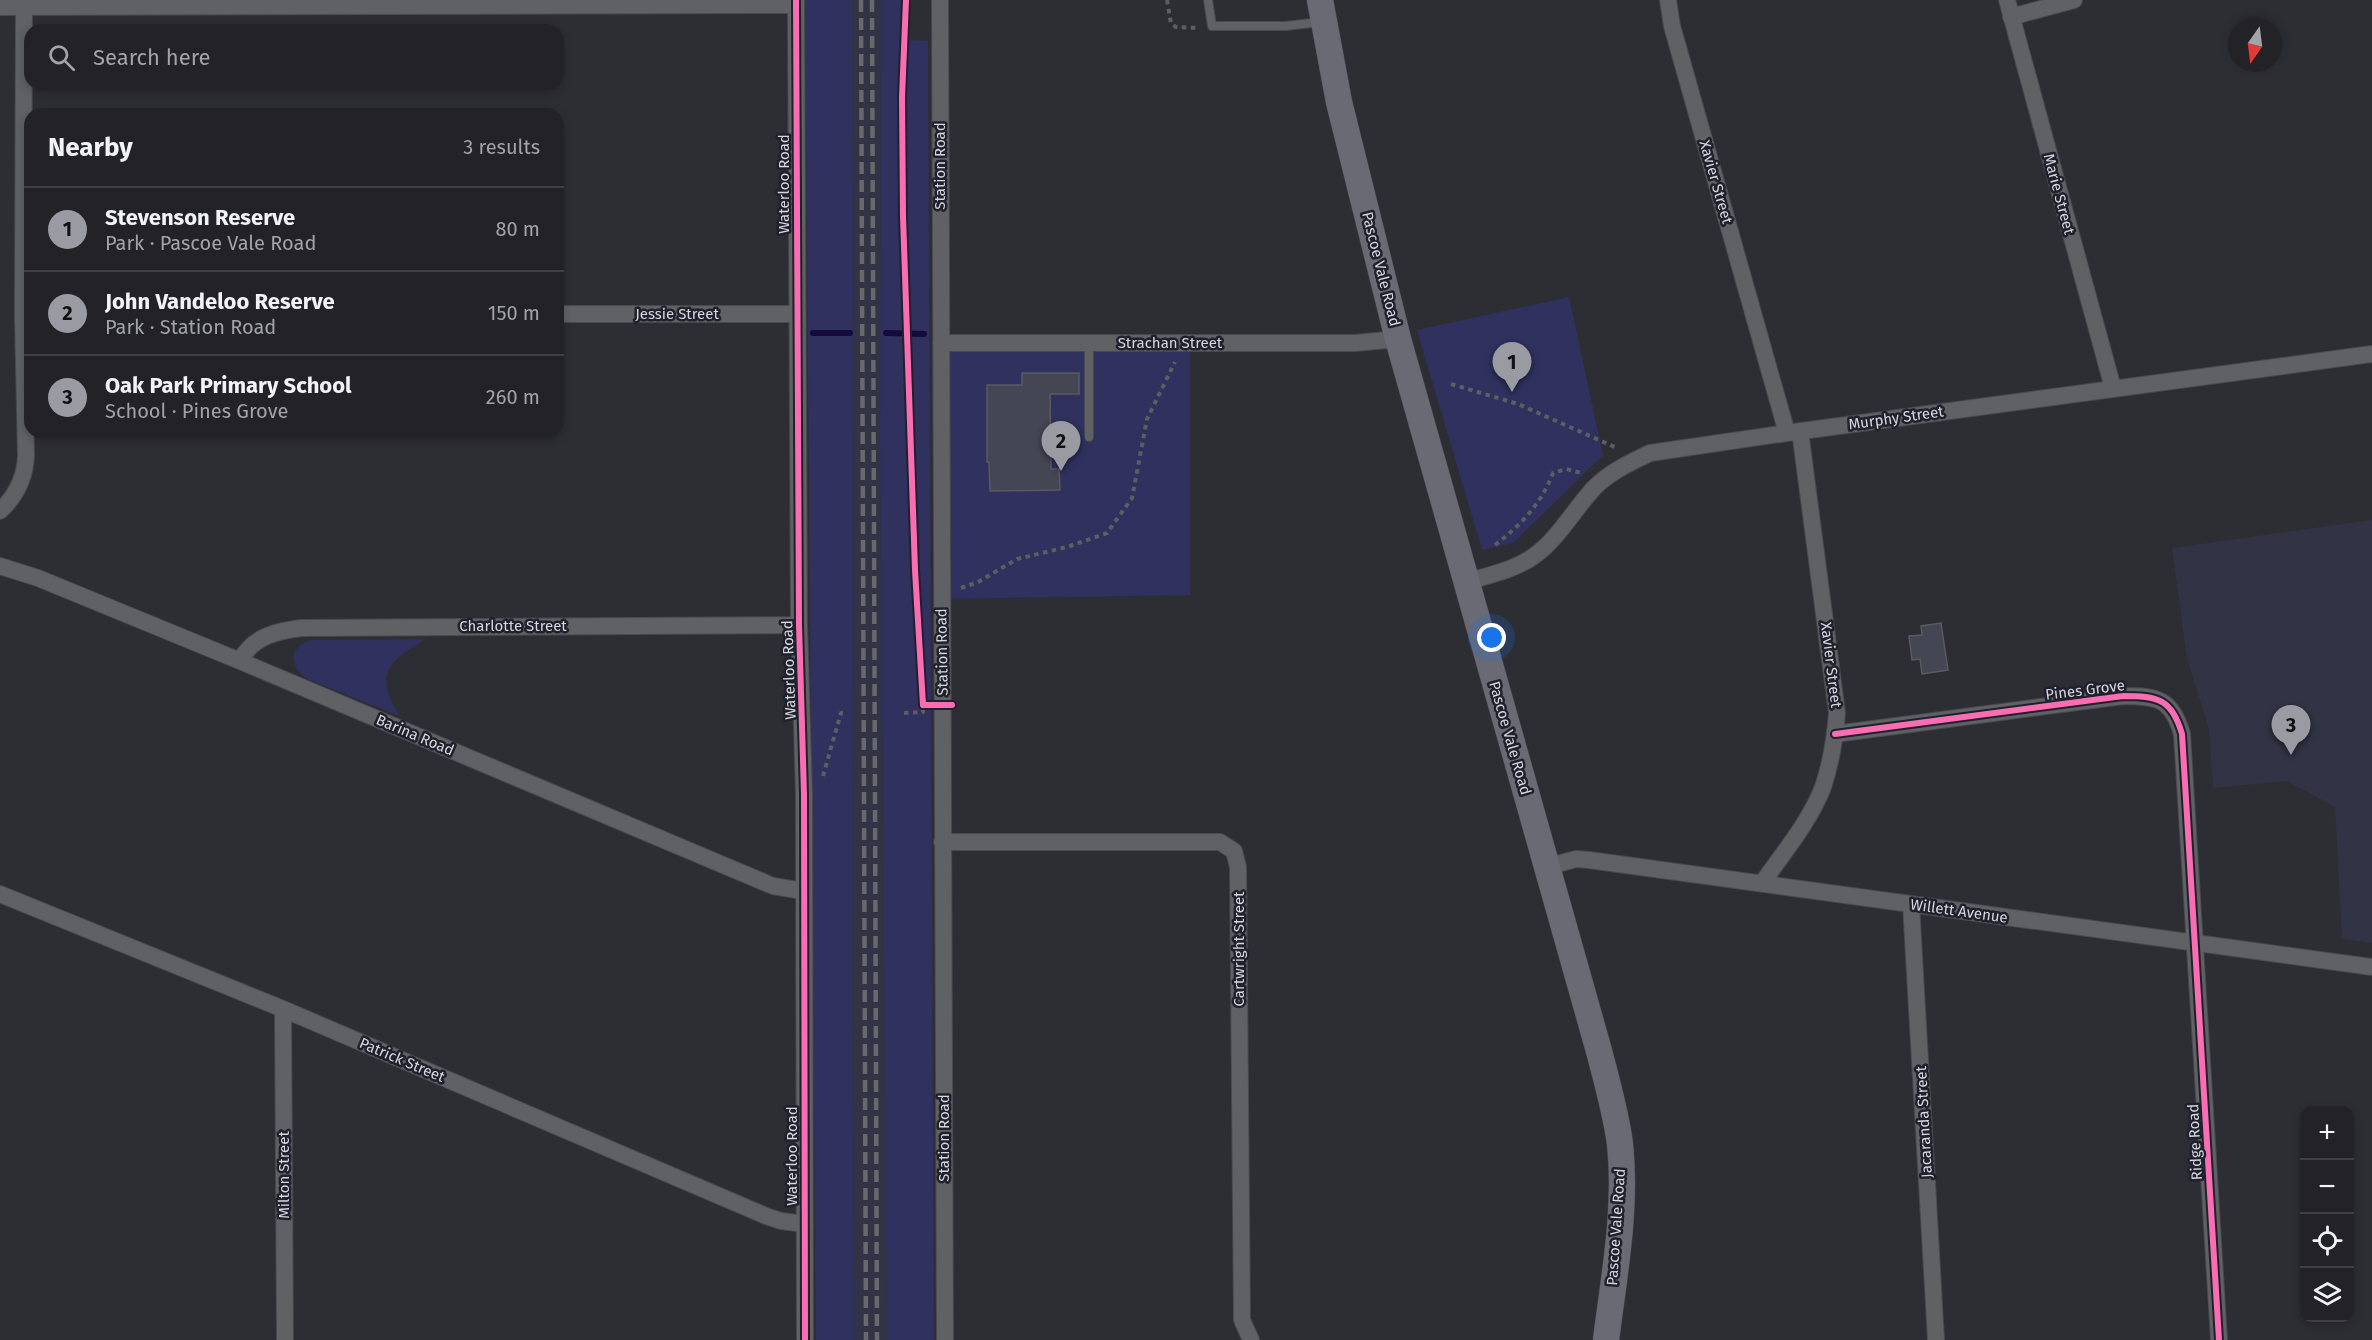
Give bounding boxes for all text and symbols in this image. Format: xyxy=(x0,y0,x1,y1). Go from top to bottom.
north arrow xyxy=(2228,18,2282,72)
search box xyxy=(24,24,564,90)
icon: search xyxy=(45,41,78,74)
text: Search here xyxy=(93,44,211,71)
street label: Station Road xyxy=(931,122,949,210)
text: Nearby xyxy=(48,132,133,163)
street label: Waterloo Road xyxy=(775,134,793,234)
text: 3 results xyxy=(463,135,540,159)
street label: Xavier Street xyxy=(1695,138,1737,226)
street label: Marie Street xyxy=(2040,152,2079,237)
text: Stevenson Reserve xyxy=(105,204,295,231)
street label: Pascoe Vale Road xyxy=(1358,210,1404,328)
text: 1 xyxy=(63,217,72,241)
text: 80 m xyxy=(495,217,540,241)
text: Park · Pascoe Vale Road xyxy=(105,231,316,255)
text: John Vandeloo Reserve xyxy=(105,288,335,315)
text: 2 xyxy=(62,301,73,325)
text: 150 m xyxy=(488,301,540,325)
street label: Jessie Street xyxy=(635,305,719,323)
text: Park · Station Road xyxy=(105,315,276,339)
street label: Strachan Street xyxy=(1118,334,1223,352)
pin: 1 xyxy=(1492,342,1532,392)
text: Oak Park Primary School xyxy=(105,372,352,399)
text: 3 xyxy=(62,385,73,409)
text: 260 m xyxy=(486,385,540,409)
text: School · Pines Grove xyxy=(105,399,288,423)
street label: Murphy Street xyxy=(1847,402,1945,434)
pin: 2 xyxy=(1042,422,1080,471)
street label: Station Road xyxy=(932,608,952,696)
street label: Charlotte Street xyxy=(459,617,567,635)
street label: Waterloo Road xyxy=(778,620,800,720)
street label: Xavier Street xyxy=(1817,621,1845,709)
your location xyxy=(1477,623,1506,652)
street label: Pines Grove xyxy=(2044,676,2126,704)
street label: Pascoe Vale Road xyxy=(1485,679,1535,797)
pin: 3 xyxy=(2272,706,2310,755)
street label: Barina Road xyxy=(373,711,457,759)
street label: Cartwright Street xyxy=(1230,891,1248,1007)
street label: Willett Avenue xyxy=(1909,895,2009,927)
street label: Patrick Street xyxy=(357,1034,448,1086)
street label: Jacaranda Street xyxy=(1912,1065,1936,1178)
street label: Station Road xyxy=(935,1094,953,1182)
street label: Ridge Road xyxy=(2184,1103,2206,1181)
street label: Waterloo Road xyxy=(783,1106,801,1206)
map controls xyxy=(2300,1106,2354,1322)
button: + xyxy=(2300,1106,2354,1160)
street label: Milton Street xyxy=(275,1131,293,1219)
button: − xyxy=(2300,1160,2354,1214)
street label: Pascoe Vale Road xyxy=(1603,1168,1629,1286)
button: locate xyxy=(2300,1214,2354,1268)
button: layers xyxy=(2300,1268,2354,1322)

